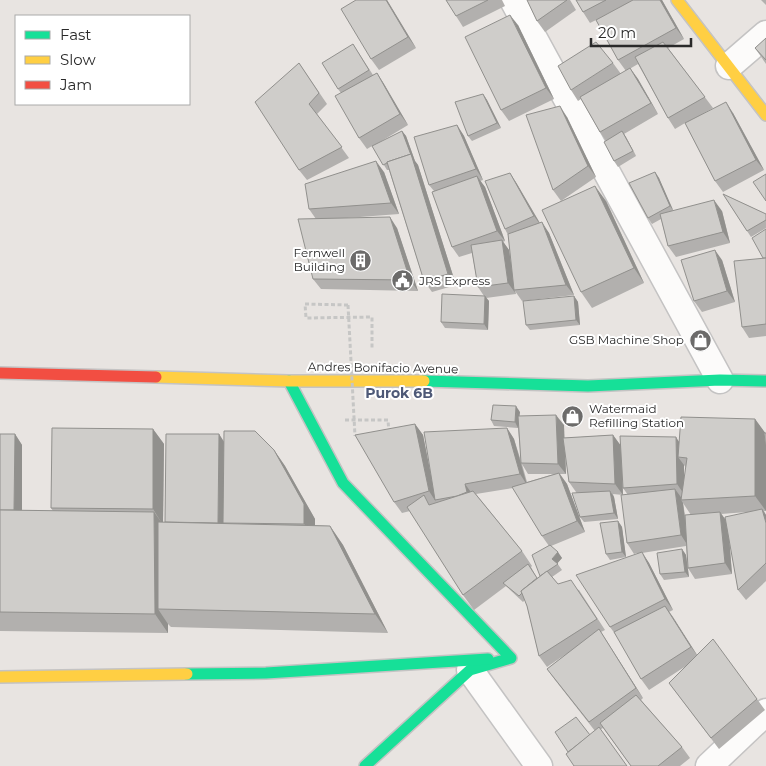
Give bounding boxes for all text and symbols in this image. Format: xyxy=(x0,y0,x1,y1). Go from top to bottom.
legend xyxy=(15,15,190,105)
scale bar xyxy=(591,15,691,47)
text: 20 m xyxy=(598,23,636,42)
text: Fast xyxy=(60,25,91,44)
text: Slow xyxy=(60,50,96,69)
text: Jam xyxy=(59,75,92,94)
place label: Fernwell Building xyxy=(294,245,345,274)
building icon: Fernwell Building xyxy=(349,248,373,272)
public building icon: JRS Express xyxy=(391,269,415,293)
place label: JRS Express xyxy=(418,273,490,288)
shop icon: GSB Machine Shop xyxy=(688,328,712,352)
place label: GSB Machine Shop xyxy=(569,332,684,347)
street label: Andres Bonifacio Avenue xyxy=(308,359,458,376)
district label: Purok 6B xyxy=(365,384,433,402)
place label: Watermaid Refilling Station xyxy=(589,401,684,430)
shop icon: Watermaid Refilling Station xyxy=(561,404,585,428)

